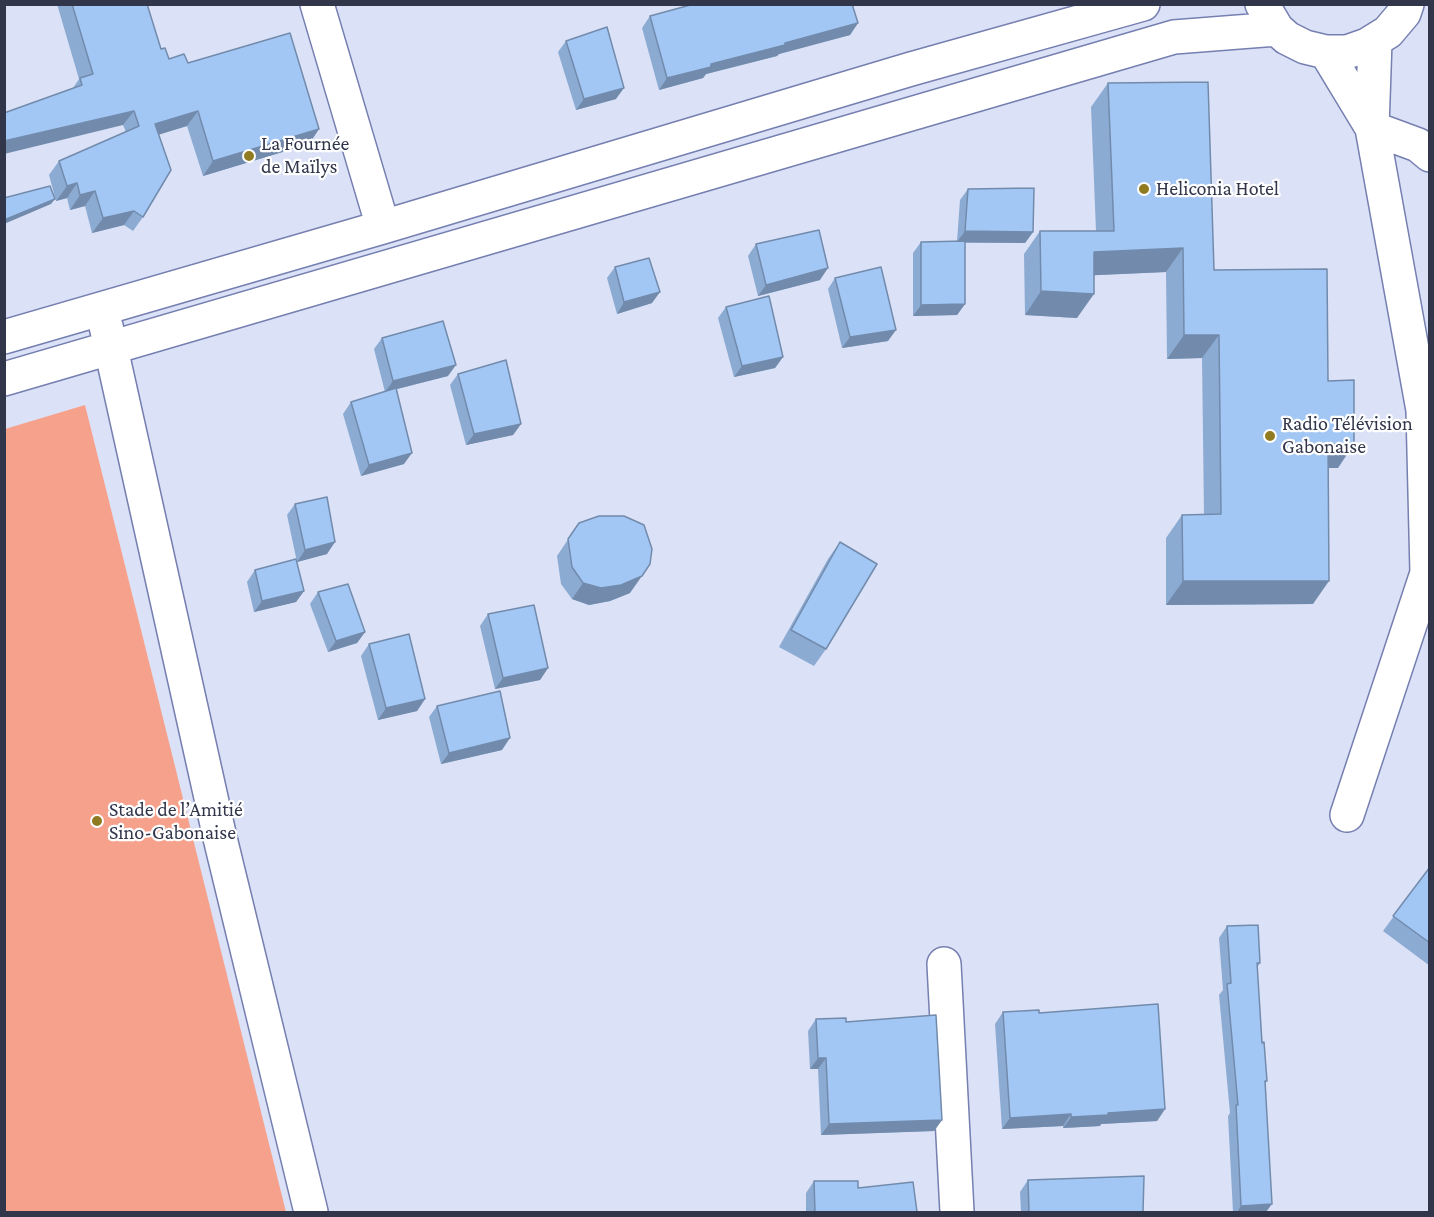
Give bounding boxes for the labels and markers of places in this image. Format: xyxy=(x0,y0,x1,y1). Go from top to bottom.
place label: La Fournée de Maïlys xyxy=(261,132,349,179)
marker: La Fournée de Maïlys xyxy=(242,149,256,163)
place label: Heliconia Hotel xyxy=(1156,177,1279,201)
marker: Heliconia Hotel xyxy=(1137,182,1151,196)
place label: Radio Télévision Gabonaise xyxy=(1282,412,1413,459)
marker: Radio Télévision Gabonaise xyxy=(1263,429,1277,443)
place label: Stade de l’Amitié Sino-Gabonaise xyxy=(109,798,243,845)
marker: Stade de l’Amitié Sino-Gabonaise xyxy=(90,814,104,828)

